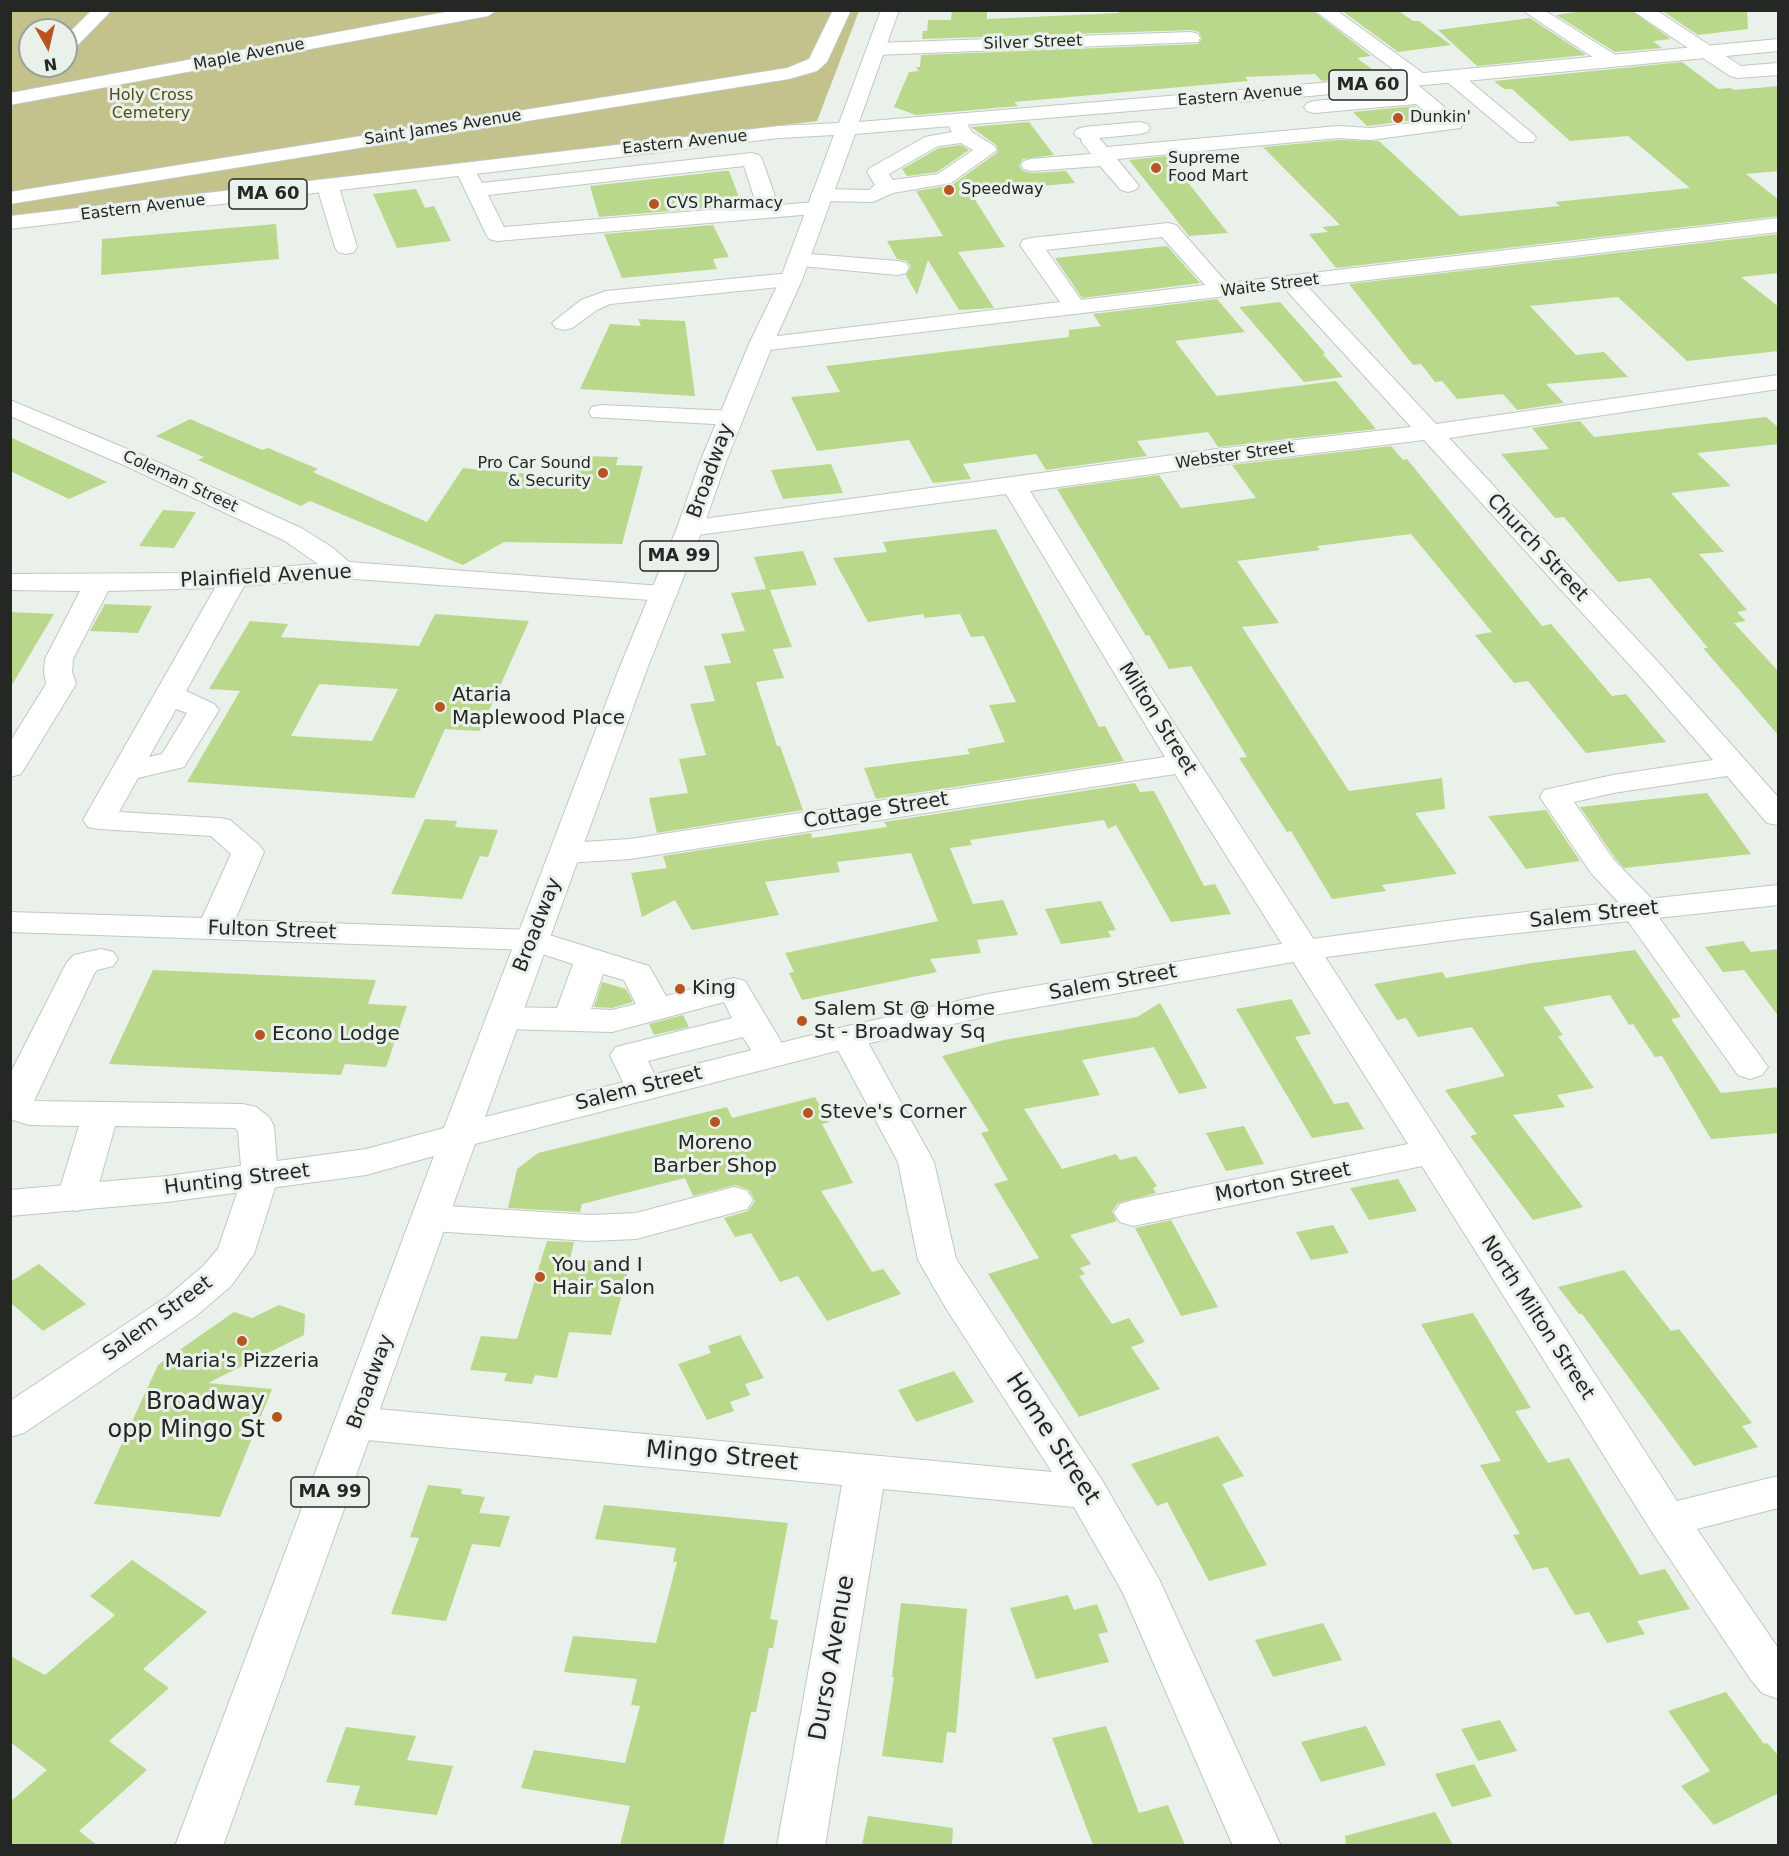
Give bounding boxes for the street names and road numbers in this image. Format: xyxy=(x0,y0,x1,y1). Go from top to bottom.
street label: Silver Street xyxy=(983,32,1083,54)
street label: Maple Avenue xyxy=(192,35,306,75)
road number: MA 60 xyxy=(1329,70,1407,100)
street label: Eastern Avenue xyxy=(1177,81,1303,111)
street label: Saint James Avenue xyxy=(363,106,523,150)
street label: Eastern Avenue xyxy=(622,127,748,159)
road number: MA 60 xyxy=(229,179,307,209)
street label: Eastern Avenue xyxy=(80,191,206,225)
street label: Waite Street xyxy=(1220,270,1320,302)
street label: Broadway xyxy=(683,420,739,522)
street label: Webster Street xyxy=(1174,438,1296,474)
street label: Coleman Street xyxy=(120,447,240,517)
street label: Church Street xyxy=(1481,489,1593,607)
road number: MA 99 xyxy=(640,541,718,571)
street label: Plainfield Avenue xyxy=(180,561,352,593)
street label: Milton Street xyxy=(1113,658,1201,780)
street label: Cottage Street xyxy=(802,788,950,834)
street label: Broadway xyxy=(509,874,567,976)
street label: Salem Street xyxy=(1528,896,1660,934)
street label: Fulton Street xyxy=(207,917,337,945)
street label: Salem Street xyxy=(1047,960,1179,1006)
street label: Salem Street xyxy=(573,1062,705,1116)
street label: Morton Street xyxy=(1213,1158,1353,1208)
street label: Hunting Street xyxy=(163,1159,311,1201)
street label: North Milton Street xyxy=(1475,1232,1599,1404)
street label: Salem Street xyxy=(99,1271,217,1367)
street label: Broadway xyxy=(343,1331,399,1433)
street label: Home Street xyxy=(999,1368,1105,1510)
street label: Mingo Street xyxy=(645,1436,799,1478)
road number: MA 99 xyxy=(291,1477,369,1507)
street label: Durso Avenue xyxy=(804,1573,862,1743)

